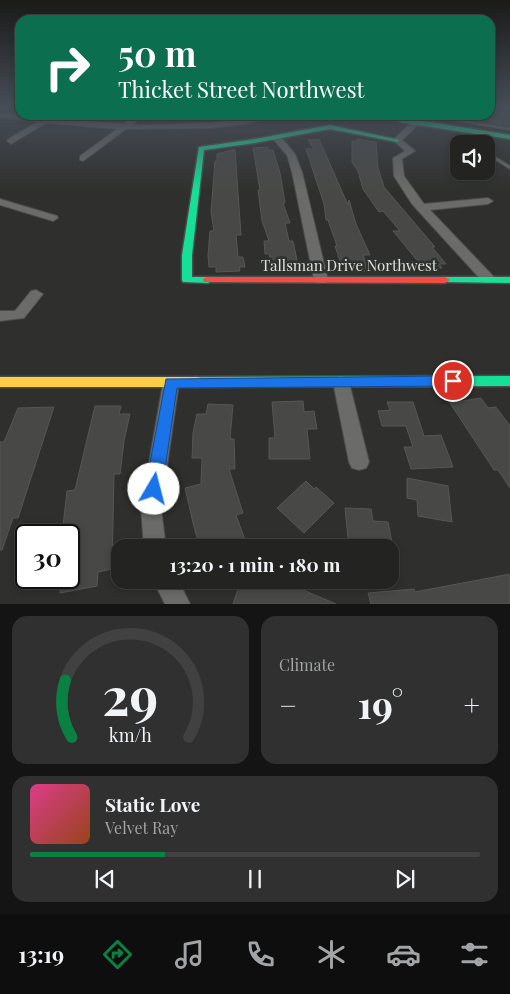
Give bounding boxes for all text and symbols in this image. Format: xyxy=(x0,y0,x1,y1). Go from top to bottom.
text: 50 m xyxy=(118,29,196,76)
icon: right xyxy=(35,35,100,100)
text: Thicket Street Northwest xyxy=(118,74,364,104)
map controls xyxy=(450,135,495,180)
button: sound xyxy=(450,135,495,180)
street label: Tallsman Drive Northwest xyxy=(261,255,438,275)
pin xyxy=(432,360,474,402)
icon: arrive xyxy=(439,367,467,395)
position arrow xyxy=(127,462,179,514)
speed limit sign: 30 xyxy=(15,524,80,589)
text: 13:20 · 1 min · 180 m xyxy=(170,551,340,577)
text: Climate xyxy=(279,654,335,675)
text: 29 xyxy=(103,660,158,729)
text: 19° xyxy=(357,678,403,729)
text: − xyxy=(279,686,297,723)
text: + xyxy=(464,686,480,723)
text: km/h xyxy=(109,723,152,746)
text: Static Love xyxy=(105,791,200,817)
text: Velvet Ray xyxy=(105,817,178,838)
icon: previous xyxy=(91,865,119,893)
icon: pause xyxy=(241,865,269,893)
icon: next xyxy=(391,865,419,893)
icon: directions xyxy=(100,937,135,972)
icon: music xyxy=(172,937,207,972)
icon: phone xyxy=(243,937,278,972)
icon: climate xyxy=(314,937,349,972)
icon: car xyxy=(386,937,421,972)
icon: filters xyxy=(457,937,492,972)
text: 13:19 xyxy=(18,939,64,969)

